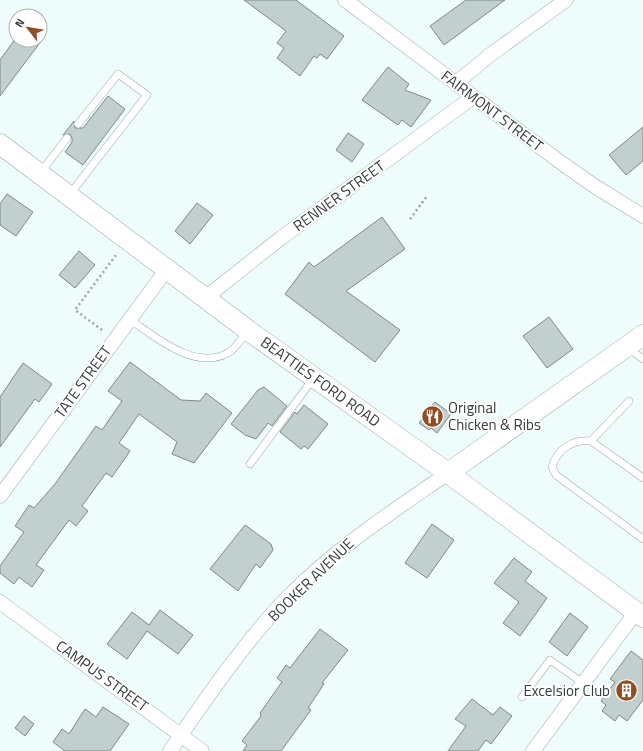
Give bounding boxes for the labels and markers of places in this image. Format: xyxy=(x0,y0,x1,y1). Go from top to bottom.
place label: Original Chicken & Ribs xyxy=(448,396,541,436)
restaurant icon: Original Chicken & Ribs xyxy=(420,404,446,430)
building icon: Excelsior Club xyxy=(613,678,639,704)
place label: Excelsior Club xyxy=(523,679,610,702)

